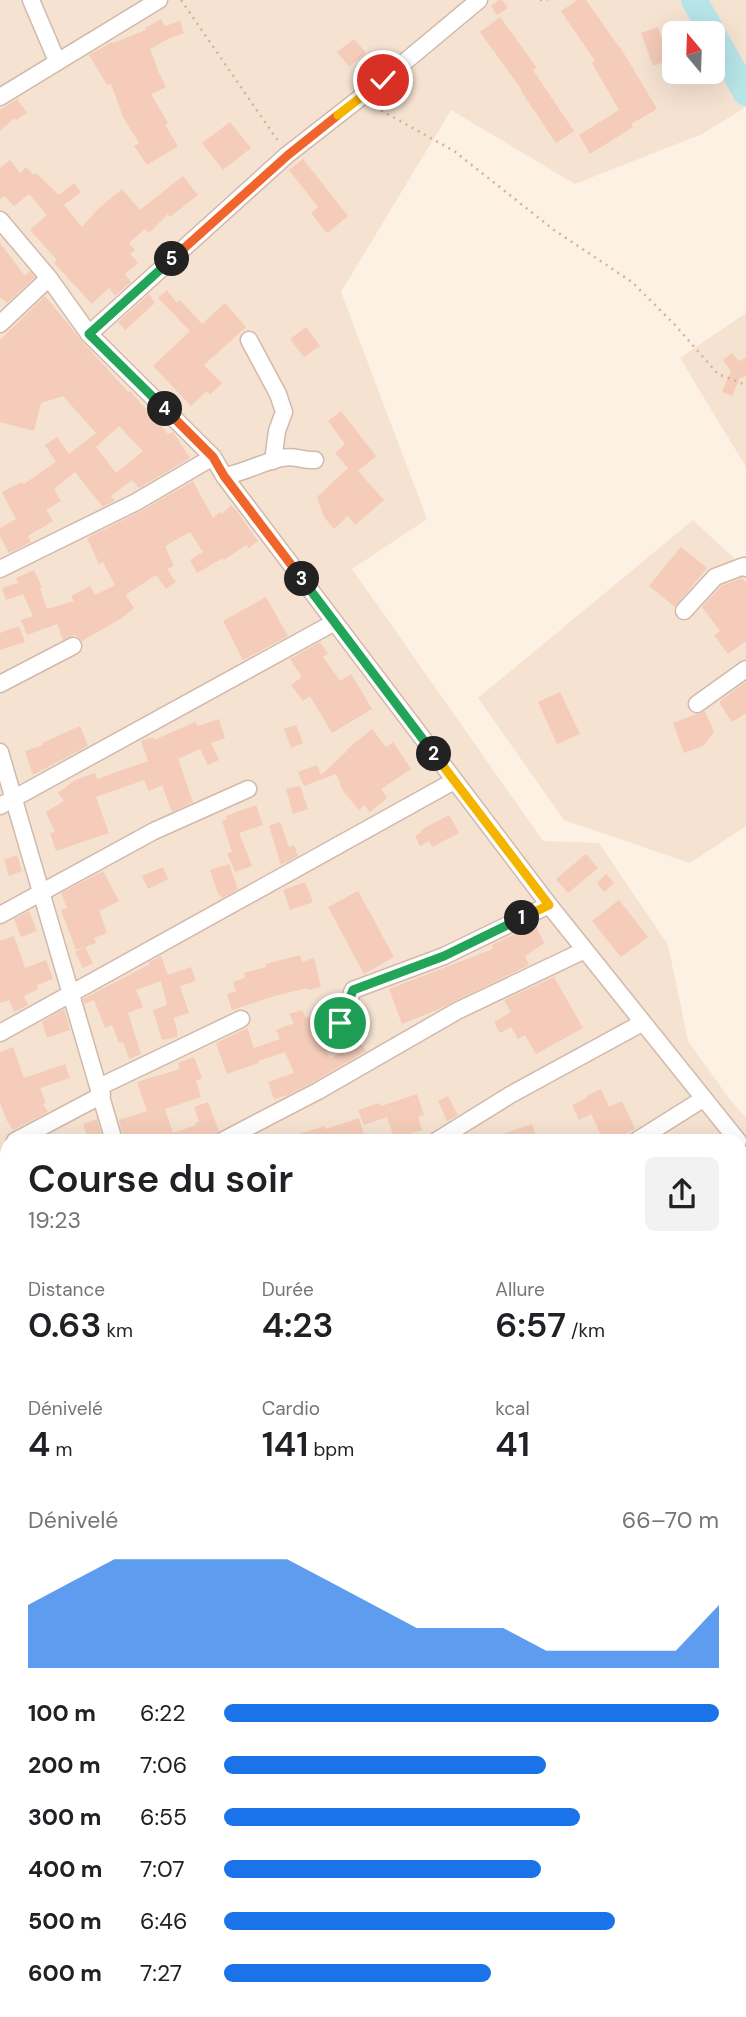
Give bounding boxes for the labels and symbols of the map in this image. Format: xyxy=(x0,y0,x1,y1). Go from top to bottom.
north arrow xyxy=(662,21,724,84)
pin xyxy=(353,50,413,110)
pin: 5 xyxy=(154,242,190,276)
pin: 4 xyxy=(148,392,182,426)
pin: 3 xyxy=(284,562,320,596)
pin: 2 xyxy=(416,736,452,772)
pin: 1 xyxy=(504,900,540,936)
pin xyxy=(310,993,370,1053)

